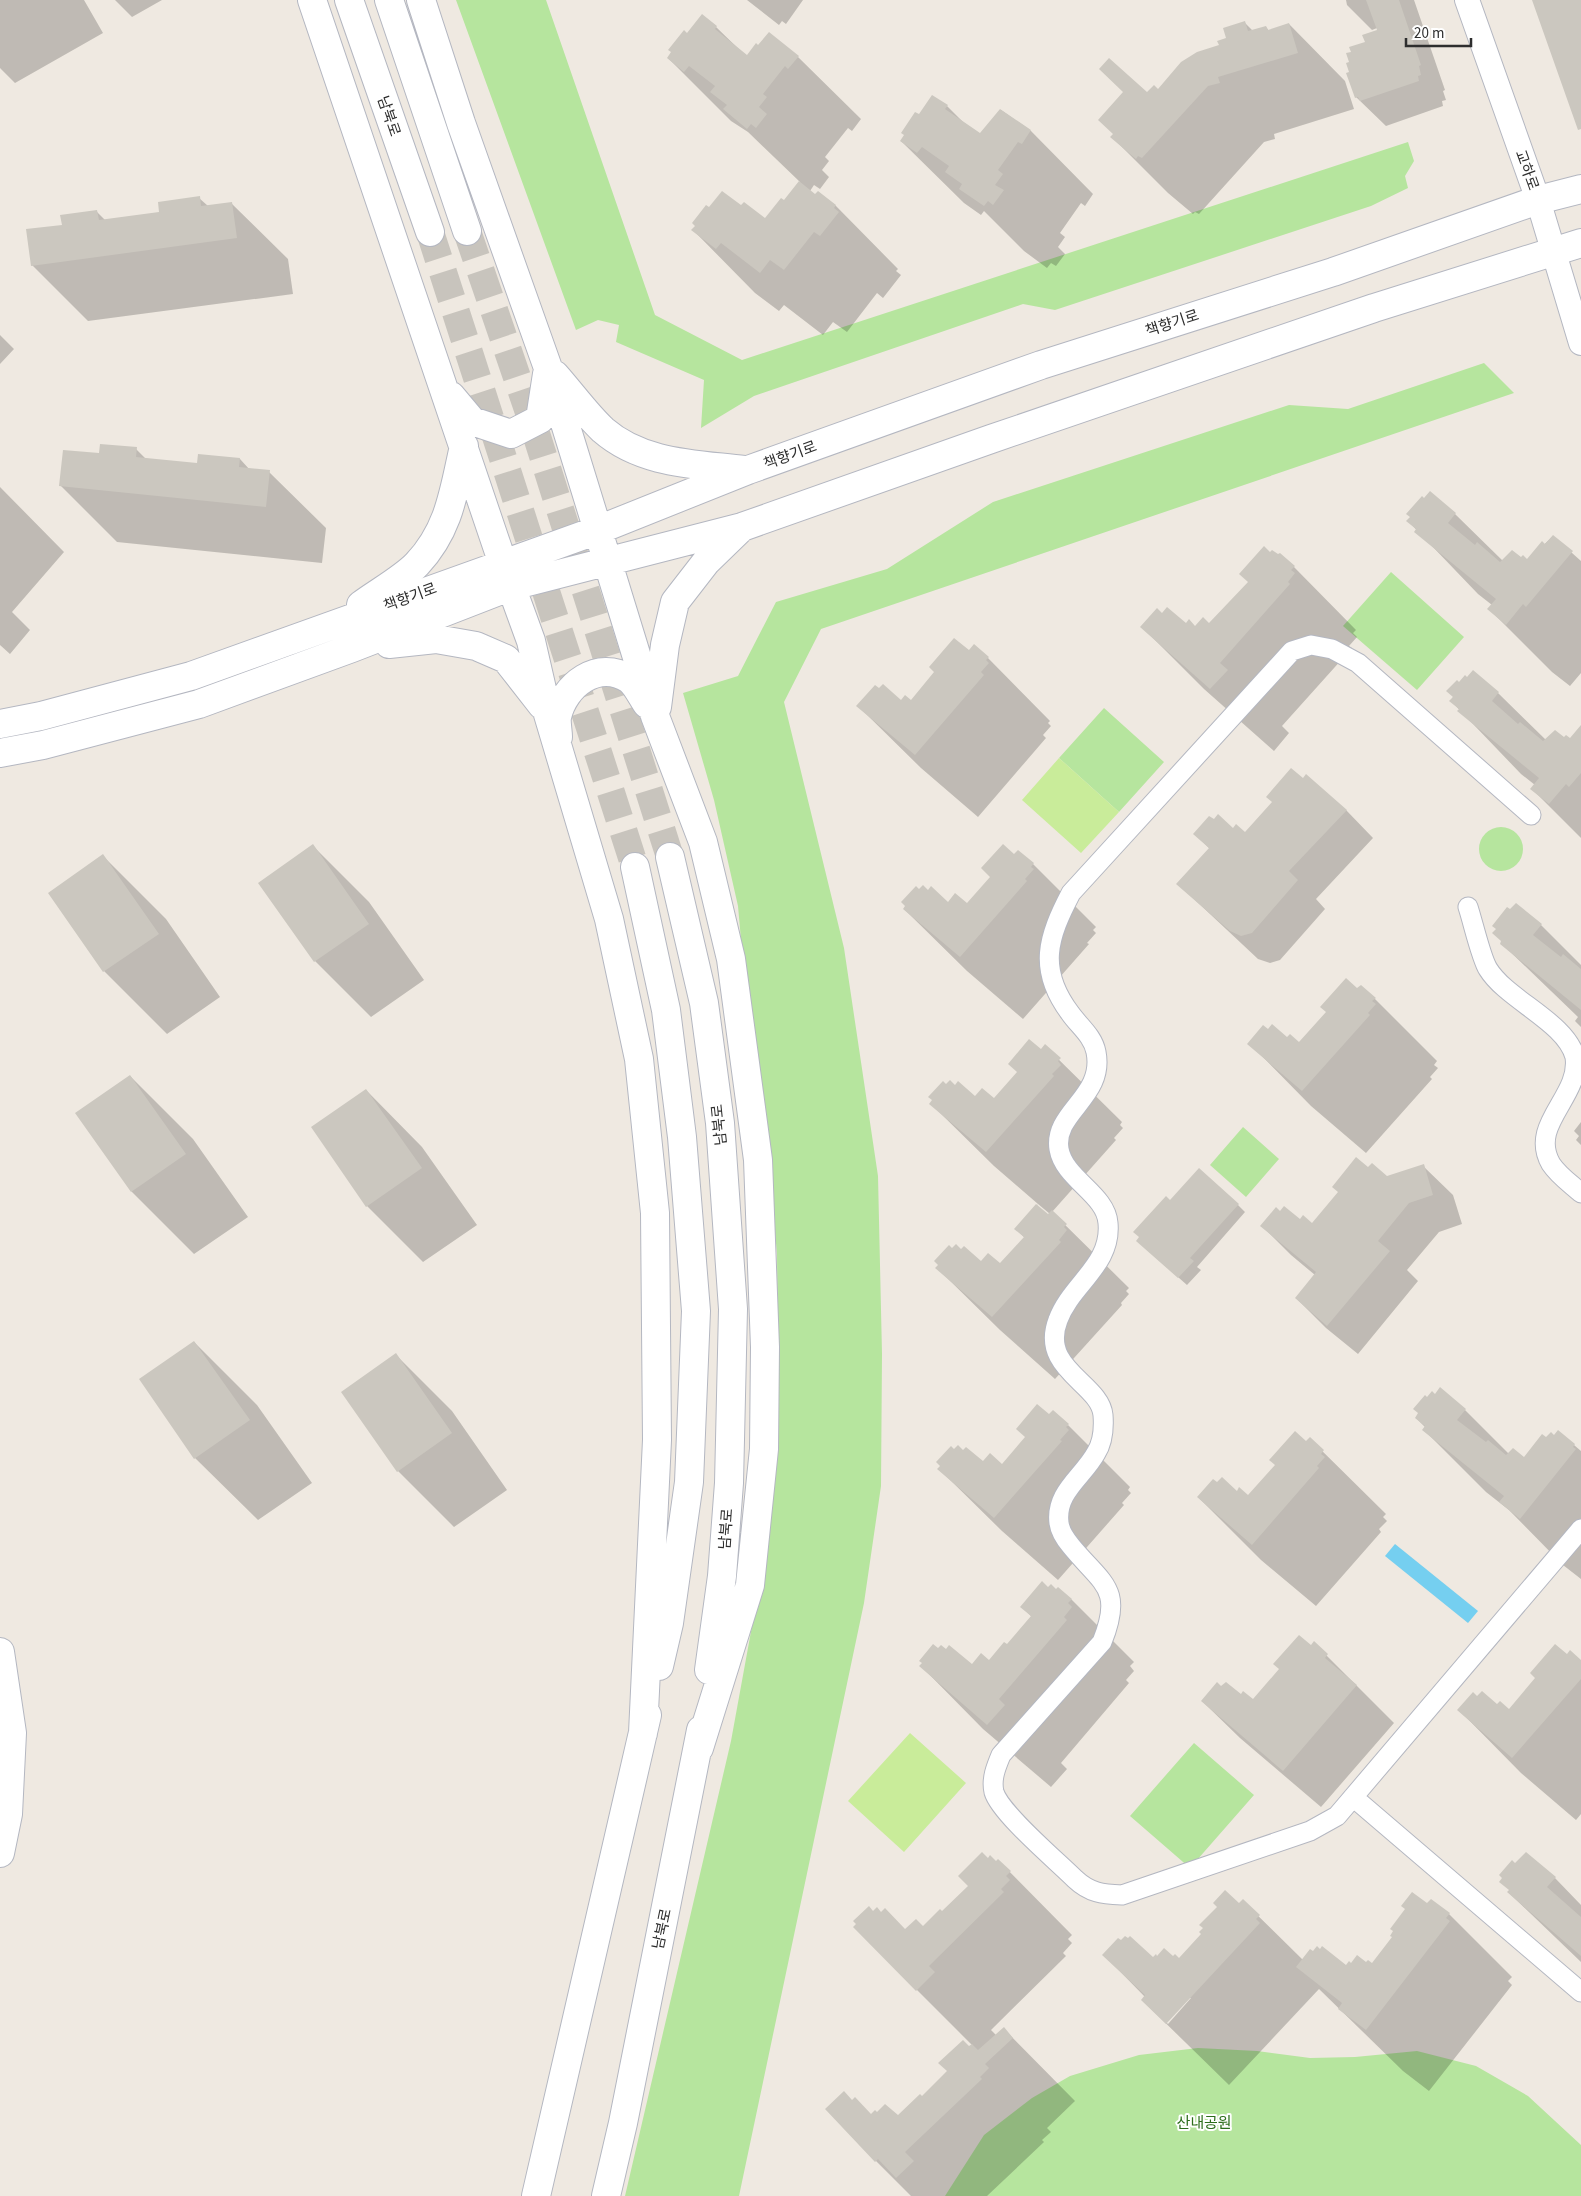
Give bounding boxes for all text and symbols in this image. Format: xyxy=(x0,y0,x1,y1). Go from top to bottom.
scale bar xyxy=(1406,15,1471,47)
text: 20 m xyxy=(1414,23,1444,44)
street label: 남북로 xyxy=(372,93,405,139)
street label: 교하로 xyxy=(1510,147,1543,193)
street label: 책향기로 xyxy=(1143,305,1202,342)
street label: 책향기로 xyxy=(761,436,820,475)
street label: 책향기로 xyxy=(381,578,440,617)
street label: 남북로 xyxy=(707,1103,732,1147)
street label: 남북로 xyxy=(715,1508,738,1550)
street label: 남북로 xyxy=(648,1907,677,1952)
park label: 산내공원 xyxy=(1176,2113,1232,2134)

